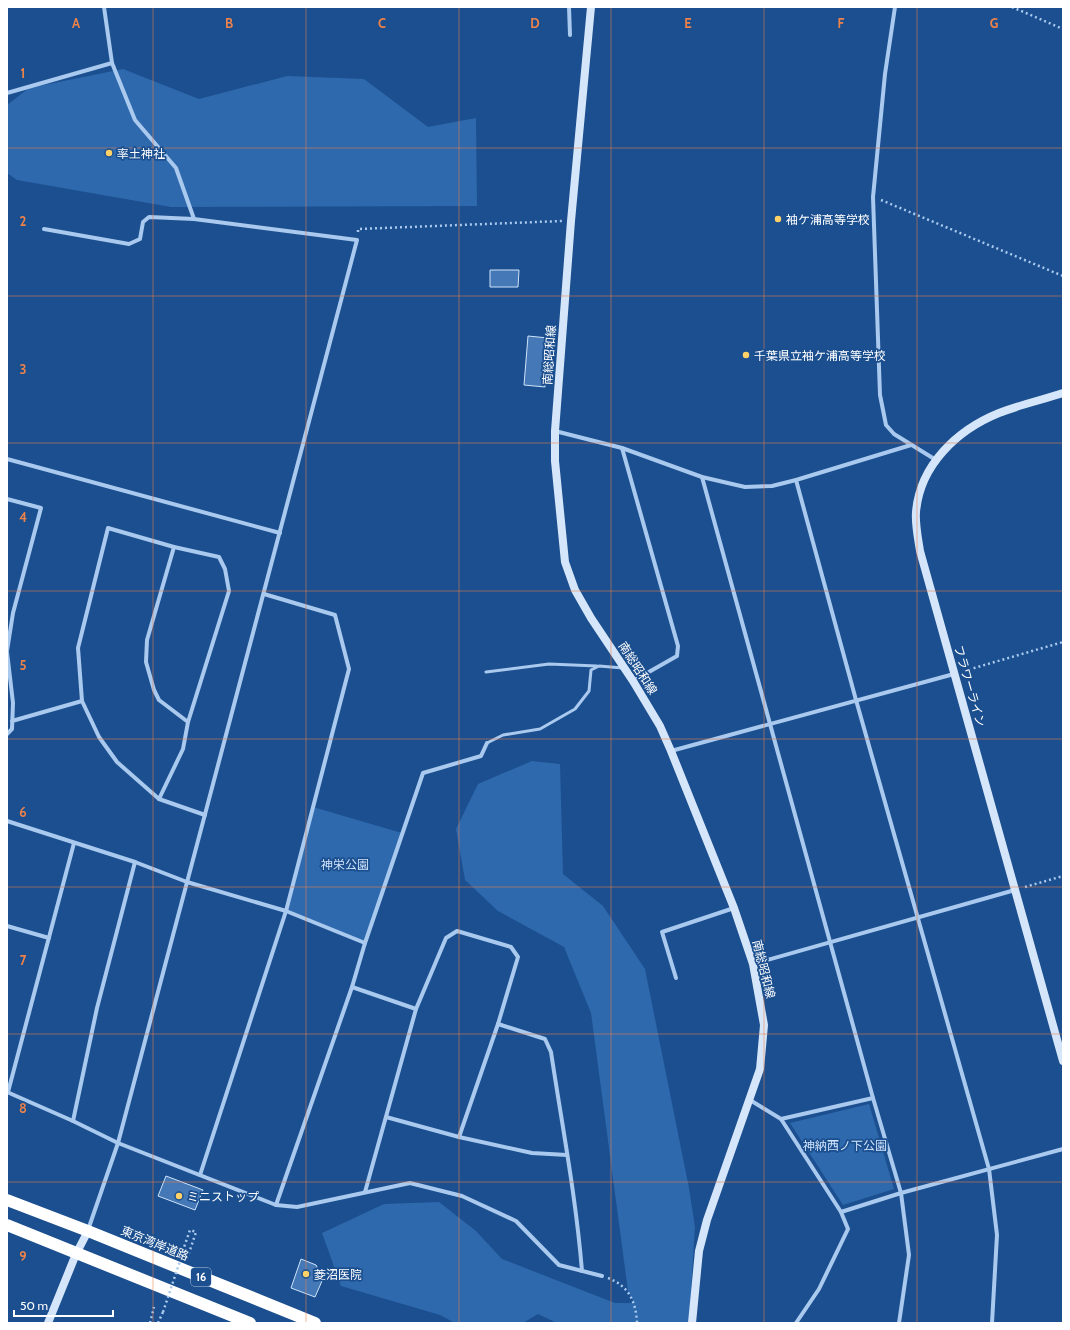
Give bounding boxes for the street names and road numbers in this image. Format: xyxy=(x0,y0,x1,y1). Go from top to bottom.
street label: 南総昭和線 xyxy=(539,325,559,385)
street label: 南総昭和線 xyxy=(615,639,661,697)
street label: フラワーライン xyxy=(951,644,989,728)
street label: 南総昭和線 xyxy=(749,938,779,1000)
street label: 東京湾岸道路 xyxy=(119,1223,191,1263)
road number: 16 xyxy=(191,1268,211,1286)

